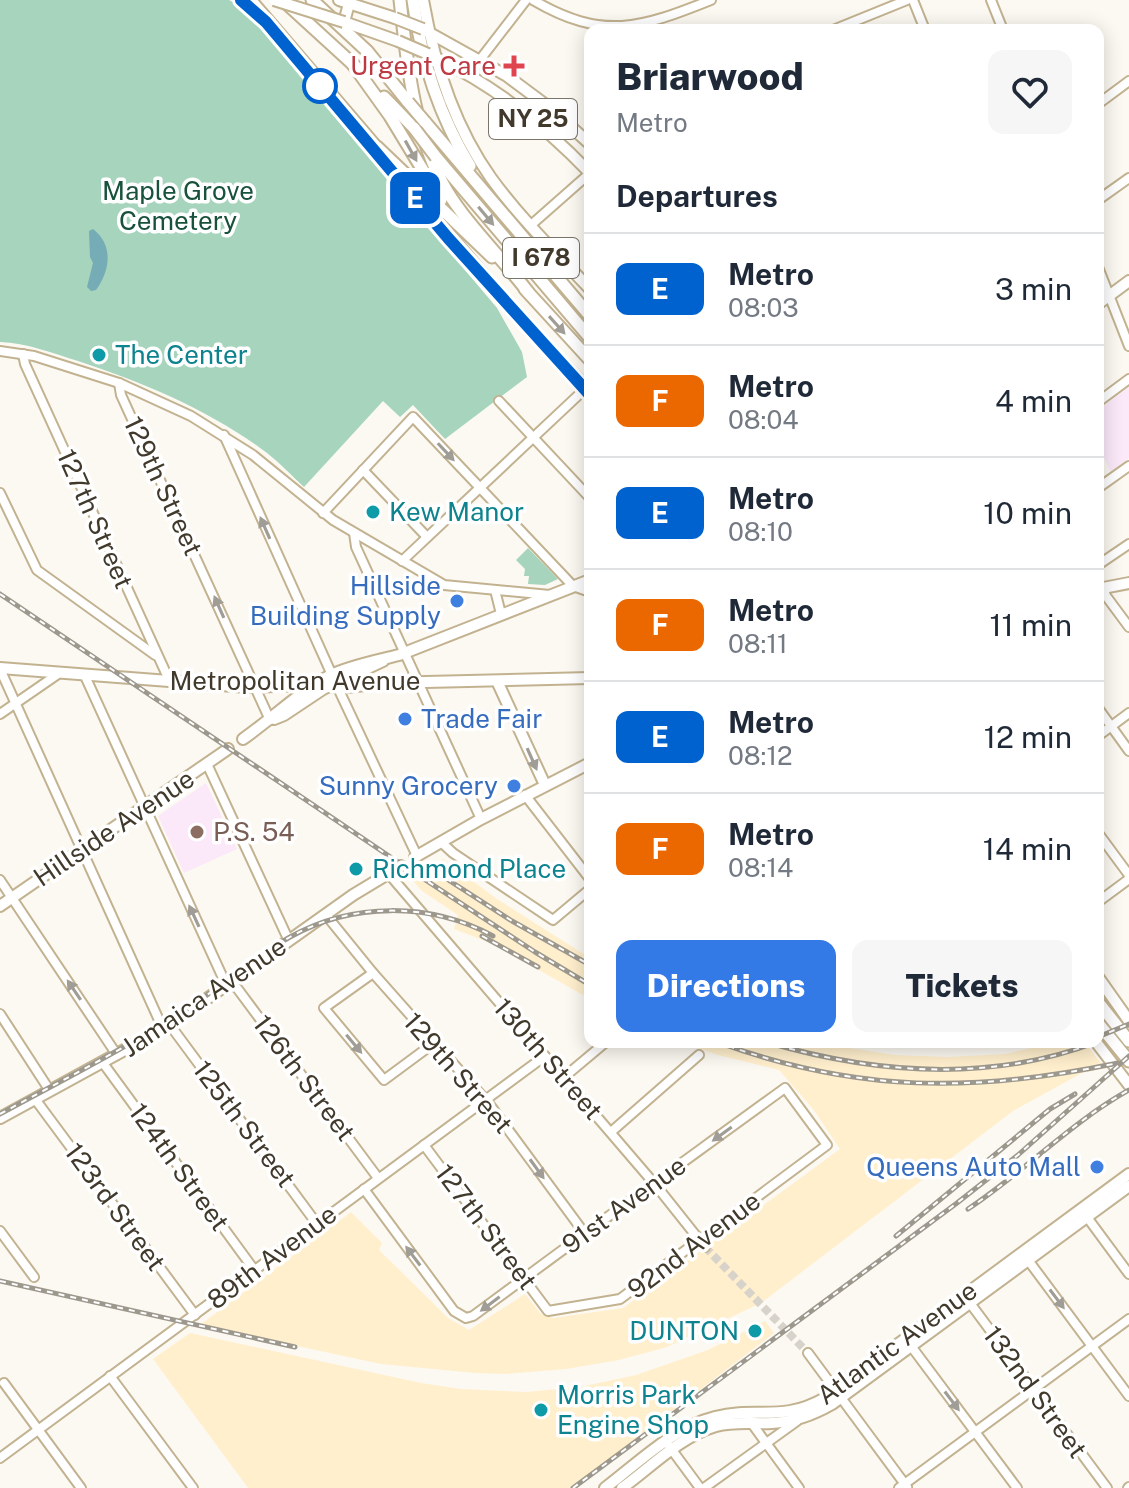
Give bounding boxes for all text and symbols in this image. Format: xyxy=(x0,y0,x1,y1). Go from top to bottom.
place label: Urgent Care xyxy=(350,50,496,81)
button: heart xyxy=(988,50,1072,134)
text: Briarwood xyxy=(616,54,804,99)
marker: Urgent Care xyxy=(503,55,525,77)
unlabelled marker xyxy=(303,69,337,103)
road number: NY 25 xyxy=(489,99,577,139)
text: Metro xyxy=(616,107,688,138)
one-way arrow xyxy=(404,140,418,162)
line badge: E xyxy=(389,172,441,224)
park label: Maple Grove Cemetery xyxy=(102,175,254,236)
text: Departures xyxy=(616,178,778,214)
text: E xyxy=(406,181,424,214)
one-way arrow xyxy=(477,206,494,226)
road number: I 678 xyxy=(503,238,579,278)
text: Metro xyxy=(728,256,814,292)
text: 3 min xyxy=(995,271,1072,307)
text: E xyxy=(651,272,669,305)
text: 08:03 xyxy=(728,292,799,323)
one-way arrow xyxy=(548,315,566,334)
place label: The Center xyxy=(115,339,248,370)
marker: The Center xyxy=(90,346,108,364)
text: Metro xyxy=(728,368,814,404)
text: 4 min xyxy=(995,383,1072,419)
text: F xyxy=(651,384,669,417)
text: 08:04 xyxy=(728,404,799,435)
street label: 129th Street xyxy=(118,411,209,560)
one-way arrow xyxy=(437,442,455,461)
street label: 127th Street xyxy=(51,444,140,593)
text: Metro xyxy=(728,480,814,516)
text: 10 min xyxy=(983,495,1072,531)
place label: Kew Manor xyxy=(389,496,524,527)
text: E xyxy=(651,496,669,529)
marker: Kew Manor xyxy=(364,503,382,521)
one-way arrow xyxy=(258,516,272,539)
text: 08:10 xyxy=(728,516,793,547)
place label: Hillside Building Supply xyxy=(250,570,441,631)
marker: Hillside Building Supply xyxy=(448,592,466,610)
text: Metro xyxy=(728,592,814,628)
one-way arrow xyxy=(212,595,225,619)
text: 11 min xyxy=(989,607,1072,643)
text: F xyxy=(651,608,669,641)
text: 08:11 xyxy=(728,628,788,659)
street label: Metropolitan Avenue xyxy=(169,665,421,696)
place label: Trade Fair xyxy=(421,703,542,734)
text: Metro xyxy=(728,704,814,740)
marker: Trade Fair xyxy=(396,710,414,728)
text: 12 min xyxy=(984,719,1072,755)
text: E xyxy=(651,720,669,753)
text: 08:12 xyxy=(728,740,793,771)
one-way arrow xyxy=(526,747,539,770)
street label: Hillside Avenue xyxy=(28,763,200,893)
place label: Sunny Grocery xyxy=(319,770,498,801)
marker: Sunny Grocery xyxy=(505,777,523,795)
place label: P.S. 54 xyxy=(213,816,295,847)
text: Metro xyxy=(728,816,814,852)
marker: P.S. 54 xyxy=(188,823,206,841)
text: 14 min xyxy=(983,831,1072,867)
text: F xyxy=(651,832,669,865)
text: 08:14 xyxy=(728,852,793,883)
place label: Richmond Place xyxy=(372,853,566,884)
marker: Richmond Place xyxy=(347,860,365,878)
one-way arrow xyxy=(187,904,201,927)
street label: Jamaica Avenue xyxy=(116,930,292,1063)
button: Directions xyxy=(616,940,836,1032)
button: Tickets xyxy=(852,940,1072,1032)
one-way arrow xyxy=(66,980,81,1001)
street label: 130th Street xyxy=(487,992,609,1125)
street label: 129th Street xyxy=(398,1006,519,1139)
street label: 126th Street xyxy=(247,1009,362,1147)
one-way arrow xyxy=(345,1034,362,1054)
street label: 125th Street xyxy=(187,1054,302,1193)
street label: 124th Street xyxy=(123,1097,236,1236)
one-way arrow xyxy=(712,1125,732,1141)
street label: 123rd Street xyxy=(59,1137,172,1277)
street label: 91st Avenue xyxy=(556,1149,692,1260)
place label: Queens Auto Mall xyxy=(866,1151,1081,1182)
street label: 127th Street xyxy=(429,1158,544,1296)
one-way arrow xyxy=(528,1158,544,1179)
marker: Queens Auto Mall xyxy=(1088,1158,1106,1176)
street label: 92nd Avenue xyxy=(621,1185,766,1304)
street label: 89th Avenue xyxy=(201,1198,342,1315)
one-way arrow xyxy=(406,1245,422,1266)
street label: Atlantic Avenue xyxy=(811,1274,983,1411)
one-way arrow xyxy=(1048,1289,1064,1309)
one-way arrow xyxy=(479,1295,500,1311)
place label: DUNTON xyxy=(629,1315,739,1346)
street label: 132nd Street xyxy=(977,1320,1094,1464)
marker: DUNTON xyxy=(746,1322,764,1340)
place label: Morris Park Engine Shop xyxy=(557,1379,709,1440)
one-way arrow xyxy=(943,1391,959,1411)
marker: Morris Park Engine Shop xyxy=(532,1401,550,1419)

